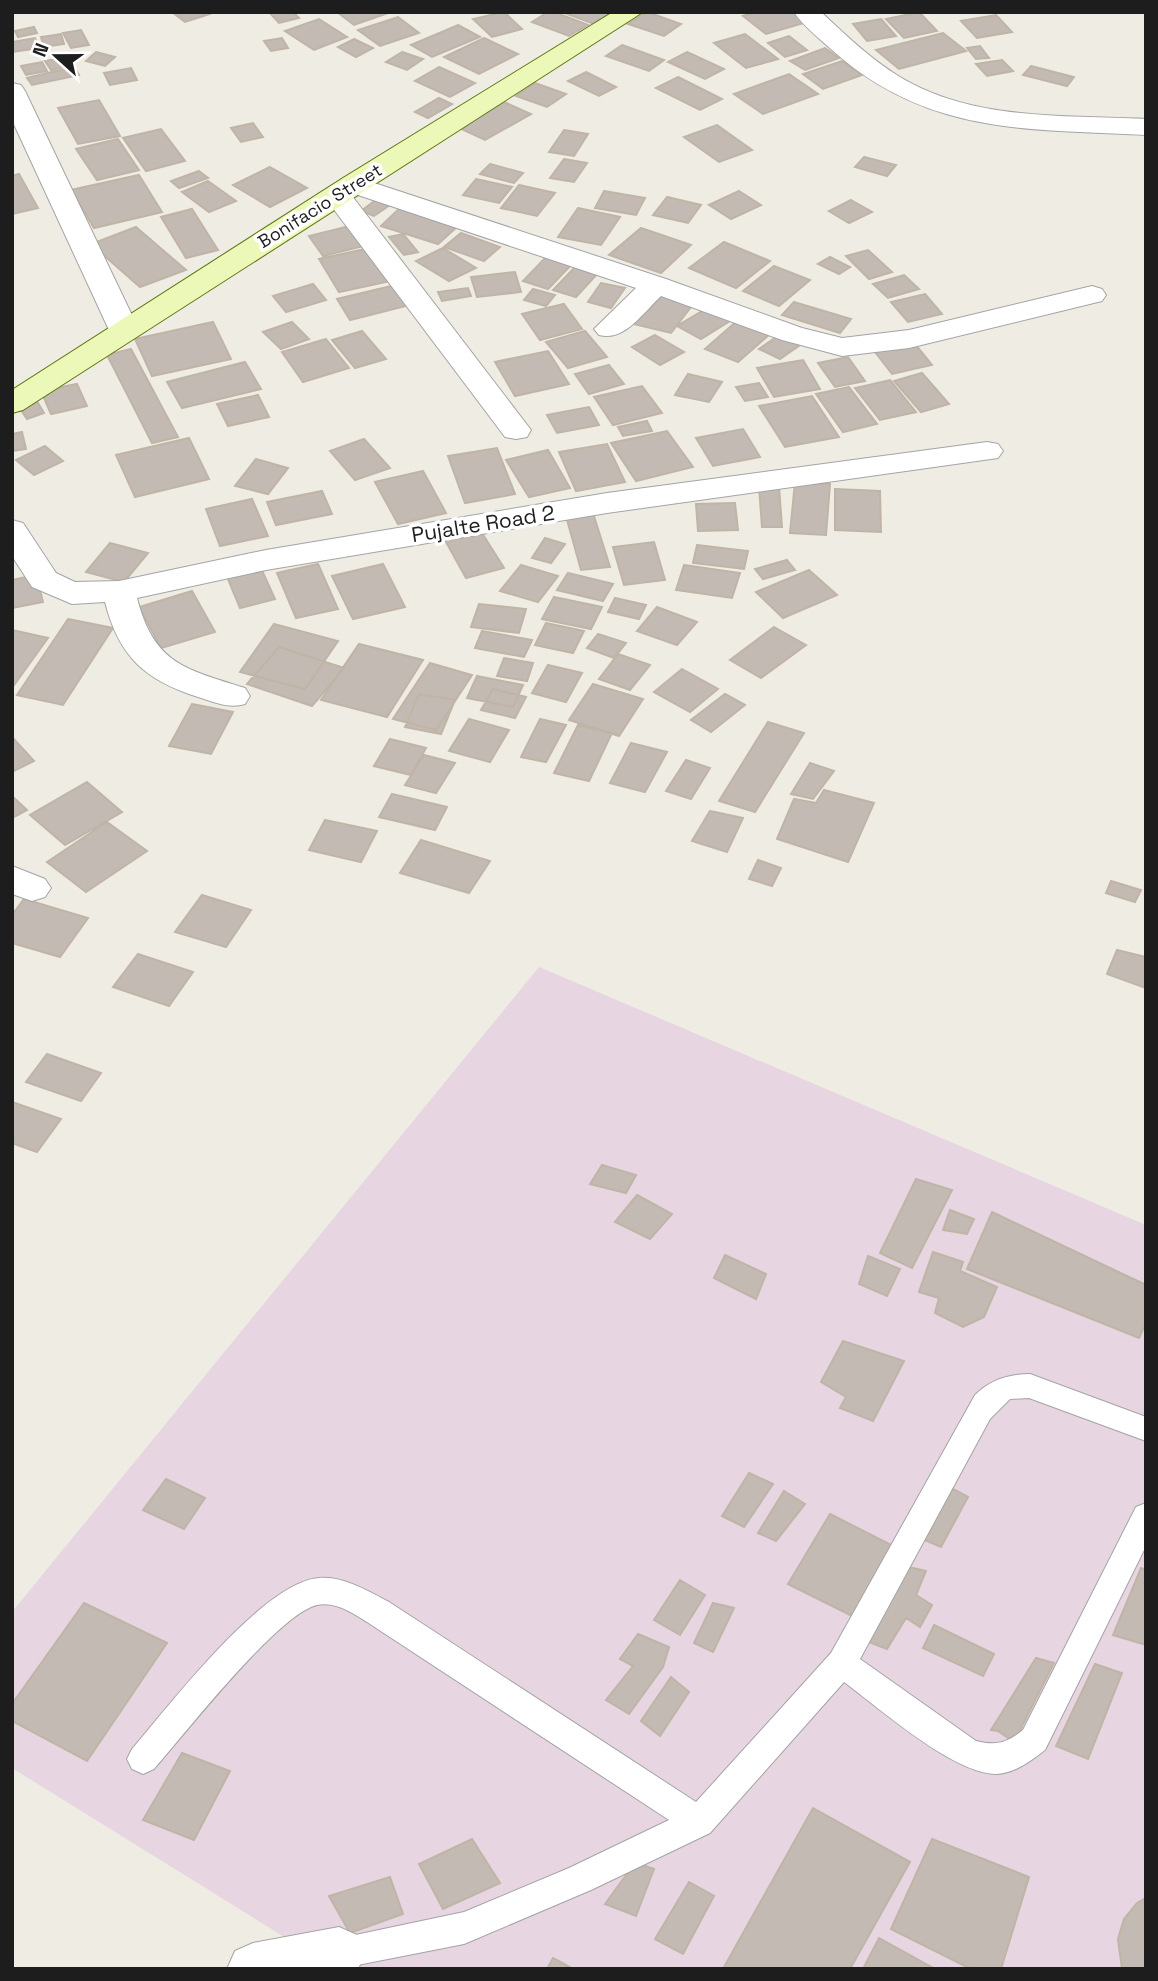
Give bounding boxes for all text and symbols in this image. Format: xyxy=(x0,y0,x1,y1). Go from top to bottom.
north arrow xyxy=(21,21,91,91)
text: N xyxy=(27,40,55,61)
street label: Bonifacio Street xyxy=(253,158,386,253)
street label: Pujalte Road 2 xyxy=(409,499,556,548)

